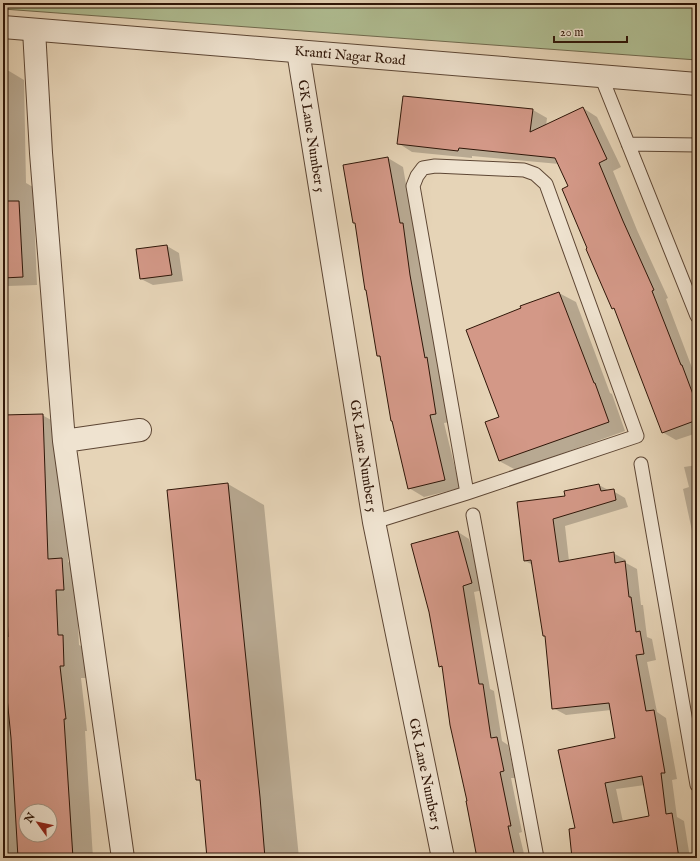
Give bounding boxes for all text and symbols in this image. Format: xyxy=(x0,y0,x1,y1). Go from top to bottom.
scale bar xyxy=(554,18,627,44)
text: 20 m xyxy=(560,25,583,40)
street label: Kranti Nagar Road xyxy=(294,42,407,70)
street label: GK Lane Number 5 xyxy=(293,78,329,194)
street label: GK Lane Number 5 xyxy=(345,398,381,514)
street label: GK Lane Number 5 xyxy=(404,717,446,832)
north arrow xyxy=(18,803,58,843)
text: N xyxy=(21,810,39,827)

